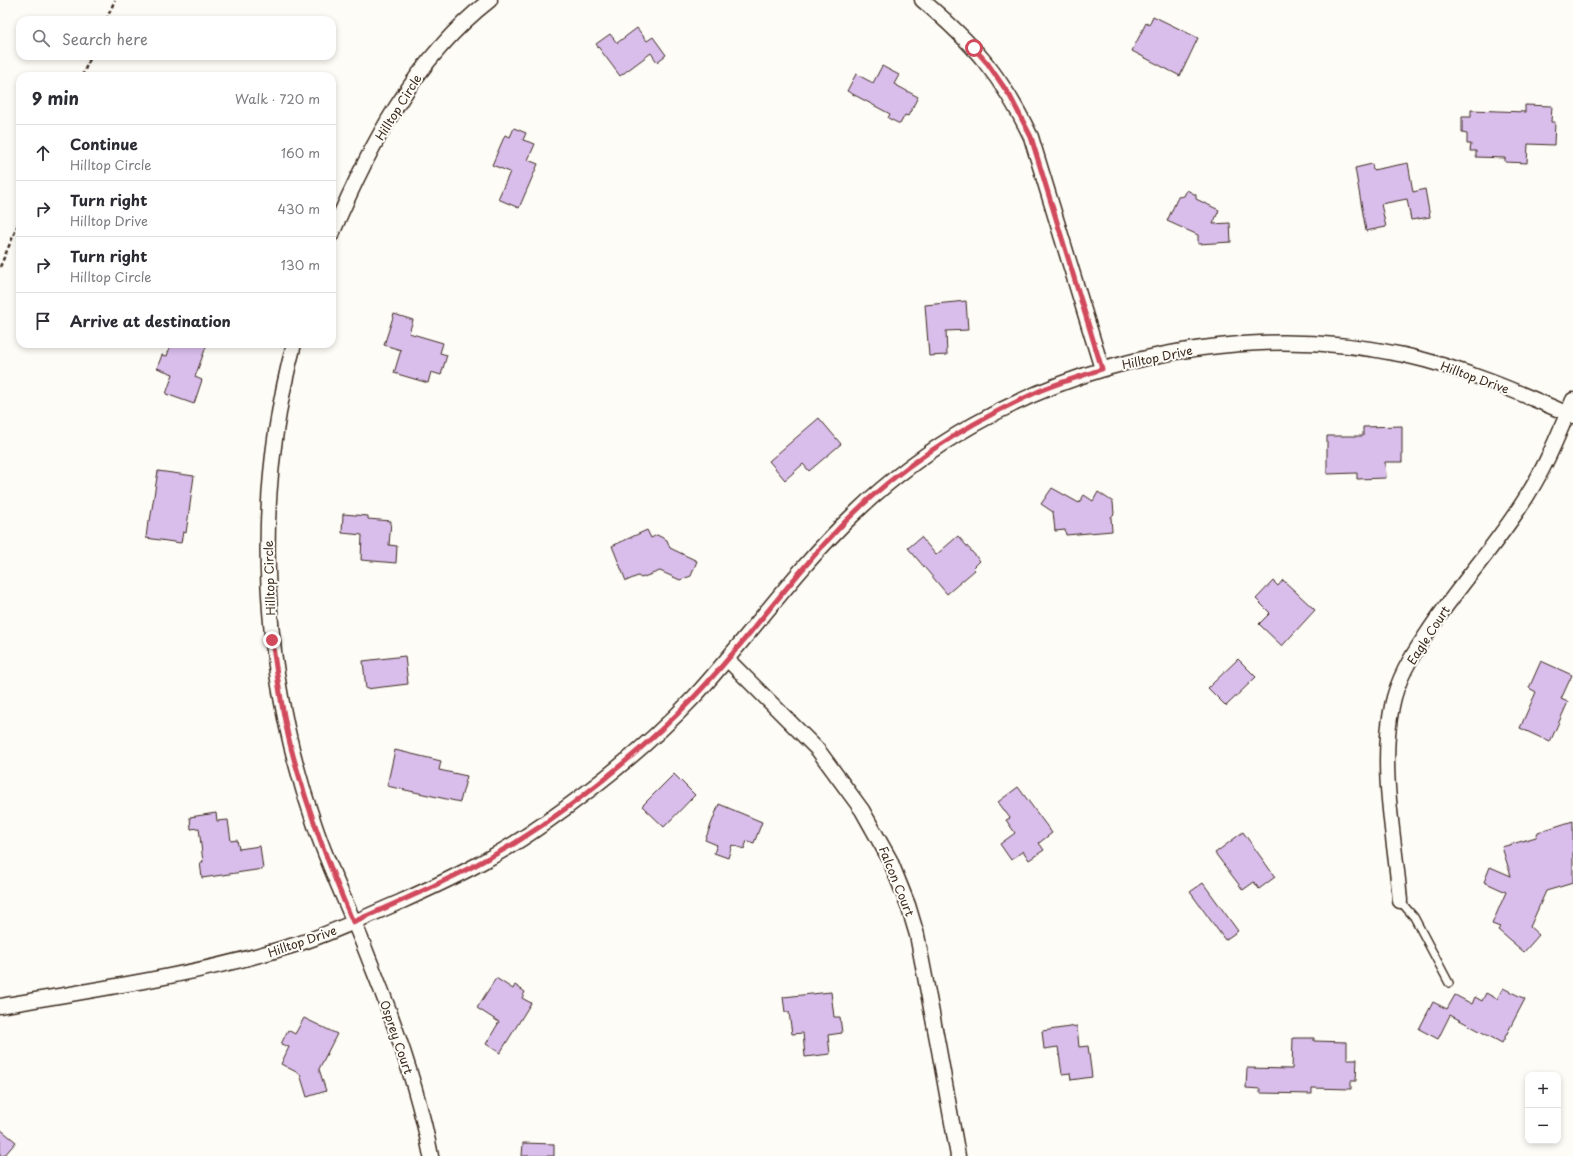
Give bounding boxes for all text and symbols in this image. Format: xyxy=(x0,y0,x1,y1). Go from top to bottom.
search box xyxy=(16,16,336,60)
icon: search xyxy=(30,27,52,49)
text: Search here xyxy=(62,27,148,50)
route start xyxy=(965,39,983,57)
street label: Hilltop Circle xyxy=(370,70,426,144)
text: 9 min xyxy=(32,85,79,111)
text: Walk · 720 m xyxy=(235,89,320,108)
text: Continue xyxy=(70,132,138,155)
icon: ahead xyxy=(32,142,54,164)
text: 160 m xyxy=(281,143,320,162)
text: Hilltop Circle xyxy=(70,155,152,174)
text: Turn right xyxy=(70,188,147,211)
icon: right xyxy=(32,198,54,220)
text: 430 m xyxy=(278,199,320,218)
text: Hilltop Drive xyxy=(70,211,148,230)
text: Turn right xyxy=(70,244,147,267)
icon: right xyxy=(32,254,54,276)
text: 130 m xyxy=(281,255,320,274)
text: Hilltop Circle xyxy=(70,267,152,286)
text: Arrive at destination xyxy=(70,309,231,332)
icon: arrive xyxy=(32,310,54,332)
street label: Hilltop Drive xyxy=(1120,341,1194,373)
street label: Hilltop Drive xyxy=(1438,356,1512,398)
street label: Hilltop Circle xyxy=(259,540,279,616)
street label: Eagle Court xyxy=(1402,602,1454,668)
route end xyxy=(263,631,281,649)
street label: Falcon Court xyxy=(875,843,919,919)
street label: Hilltop Drive xyxy=(265,921,339,961)
street label: Osprey Court xyxy=(376,998,418,1077)
map controls xyxy=(1525,1072,1561,1144)
button: + xyxy=(1525,1072,1561,1108)
button: − xyxy=(1525,1108,1561,1144)

